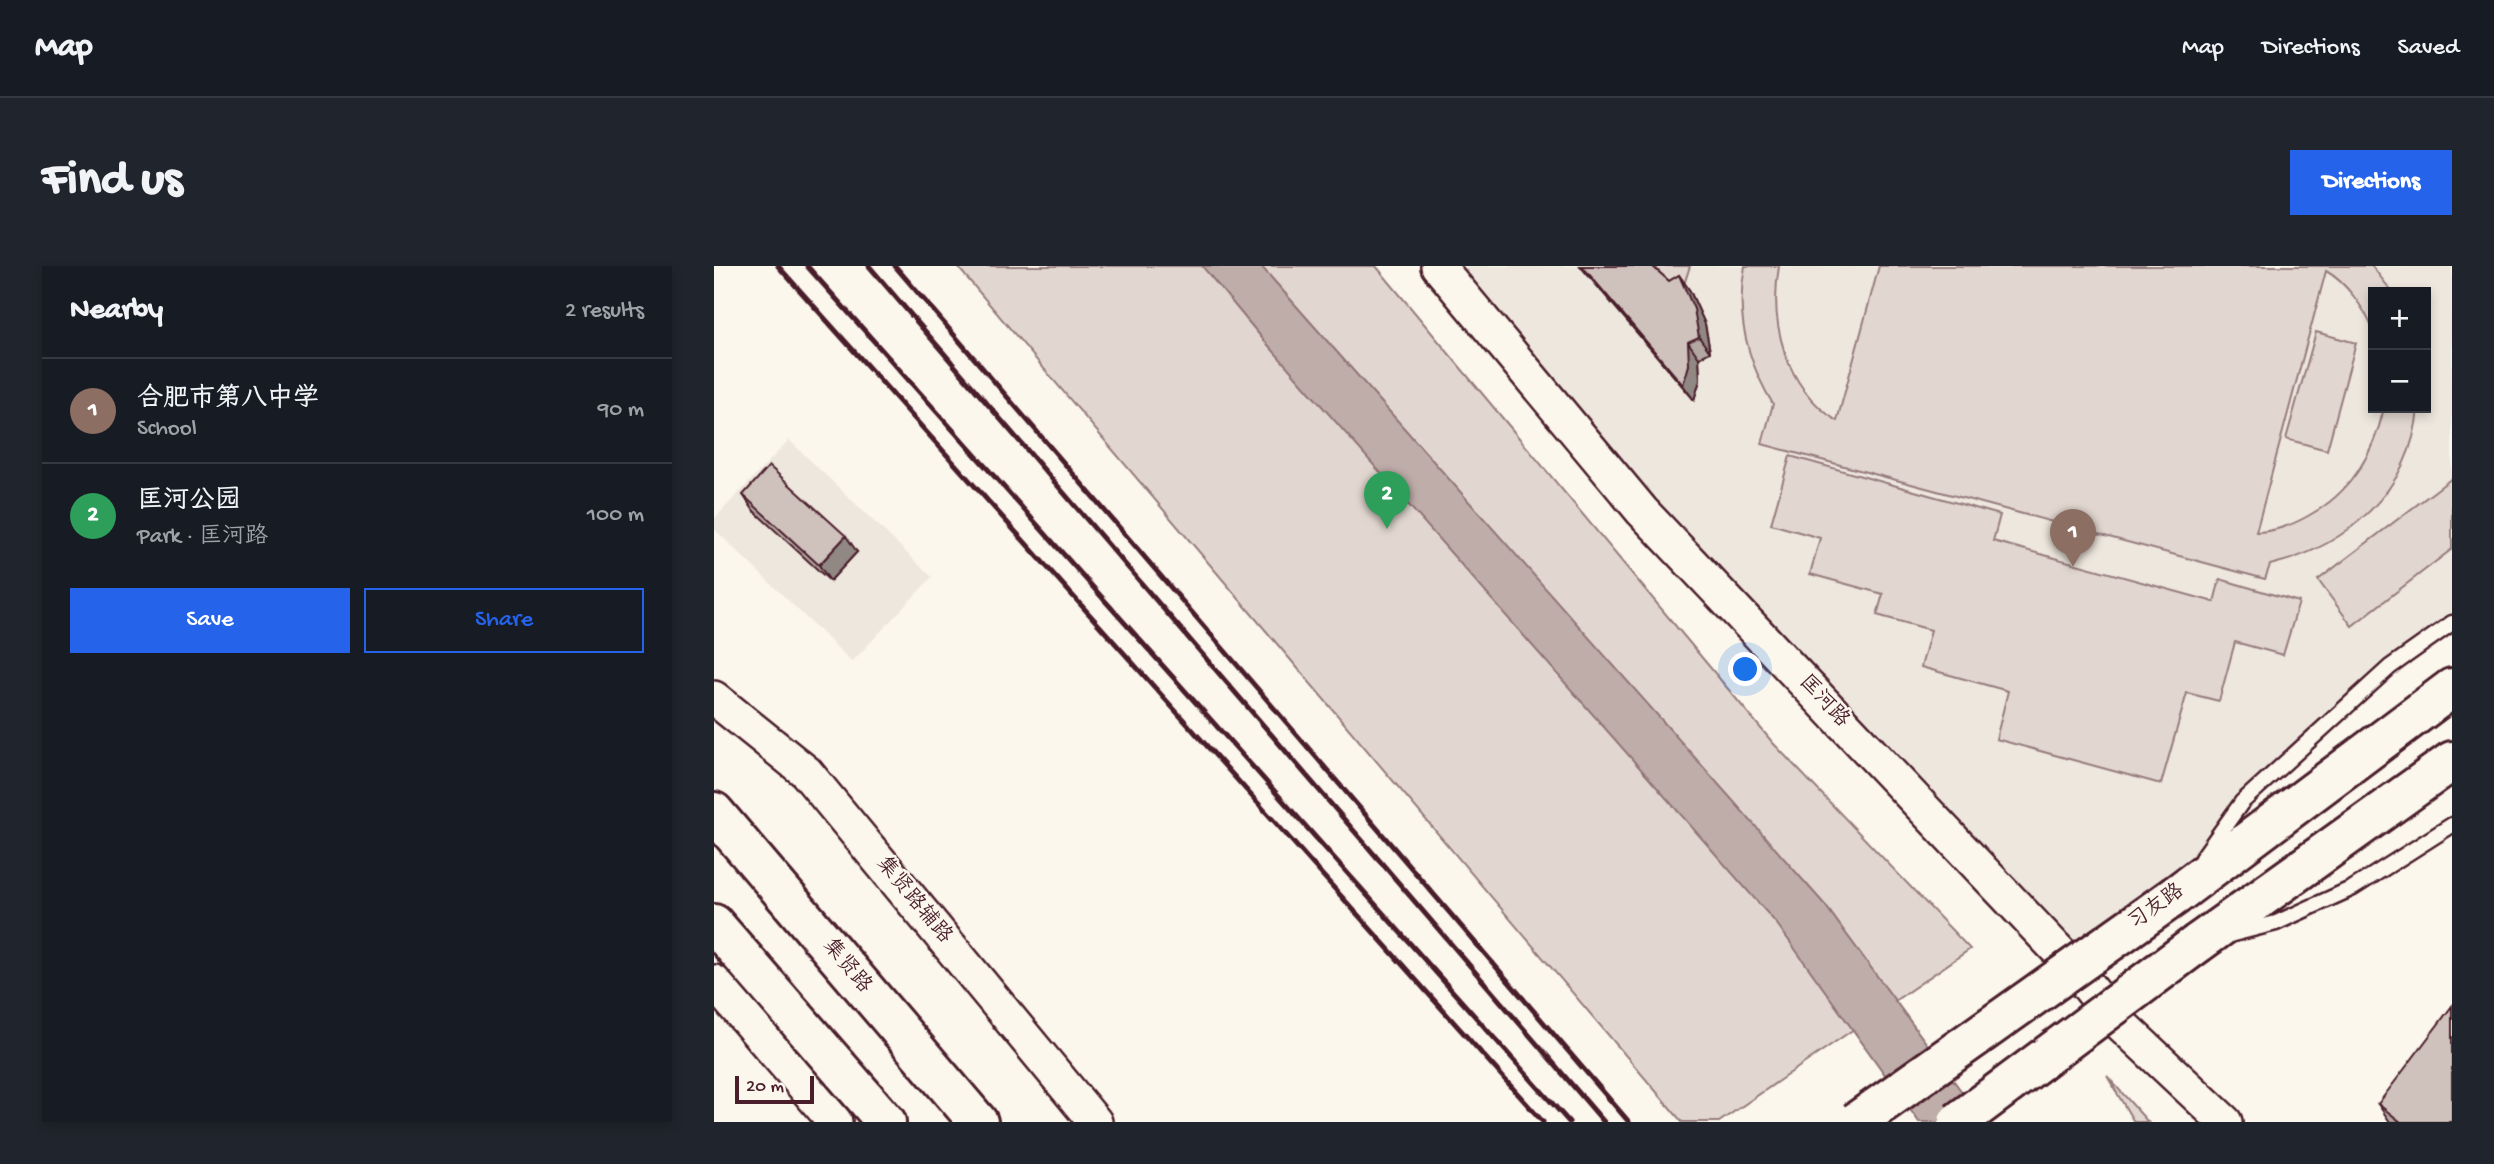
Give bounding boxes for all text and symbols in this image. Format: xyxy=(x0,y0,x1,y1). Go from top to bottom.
text: Map xyxy=(35,29,92,67)
text: Map xyxy=(2182,34,2224,63)
text: Directions xyxy=(2262,34,2360,63)
text: Saved xyxy=(2398,34,2459,63)
button: Directions xyxy=(2290,150,2452,215)
text: Find us xyxy=(42,153,182,211)
map controls xyxy=(2368,287,2431,413)
button: + xyxy=(2368,287,2431,350)
text: Nearby xyxy=(70,294,163,329)
text: 2 results xyxy=(565,298,644,325)
button: − xyxy=(2368,350,2431,413)
text: 合肥市第八中学 xyxy=(137,385,319,416)
text: 1 xyxy=(88,397,98,424)
text: 90 m xyxy=(598,397,644,424)
text: School xyxy=(137,416,197,443)
pin: 2 xyxy=(1364,471,1410,529)
text: 匡河公园 xyxy=(137,487,241,518)
text: 2 xyxy=(87,502,99,529)
text: 100 m xyxy=(587,502,644,529)
pin: 1 xyxy=(2050,509,2096,567)
text: Park · 匡河路 xyxy=(137,524,268,551)
button: Save xyxy=(70,588,350,653)
button: Share xyxy=(364,588,644,653)
your location xyxy=(1728,652,1762,686)
street label: 匡河路 xyxy=(1792,669,1855,734)
street label: 集贤路辅路 xyxy=(870,851,958,949)
street label: 习友路 xyxy=(2123,878,2190,937)
street label: 集贤路 xyxy=(816,934,877,999)
scale bar xyxy=(735,1073,814,1105)
text: 20 m xyxy=(746,1076,784,1099)

